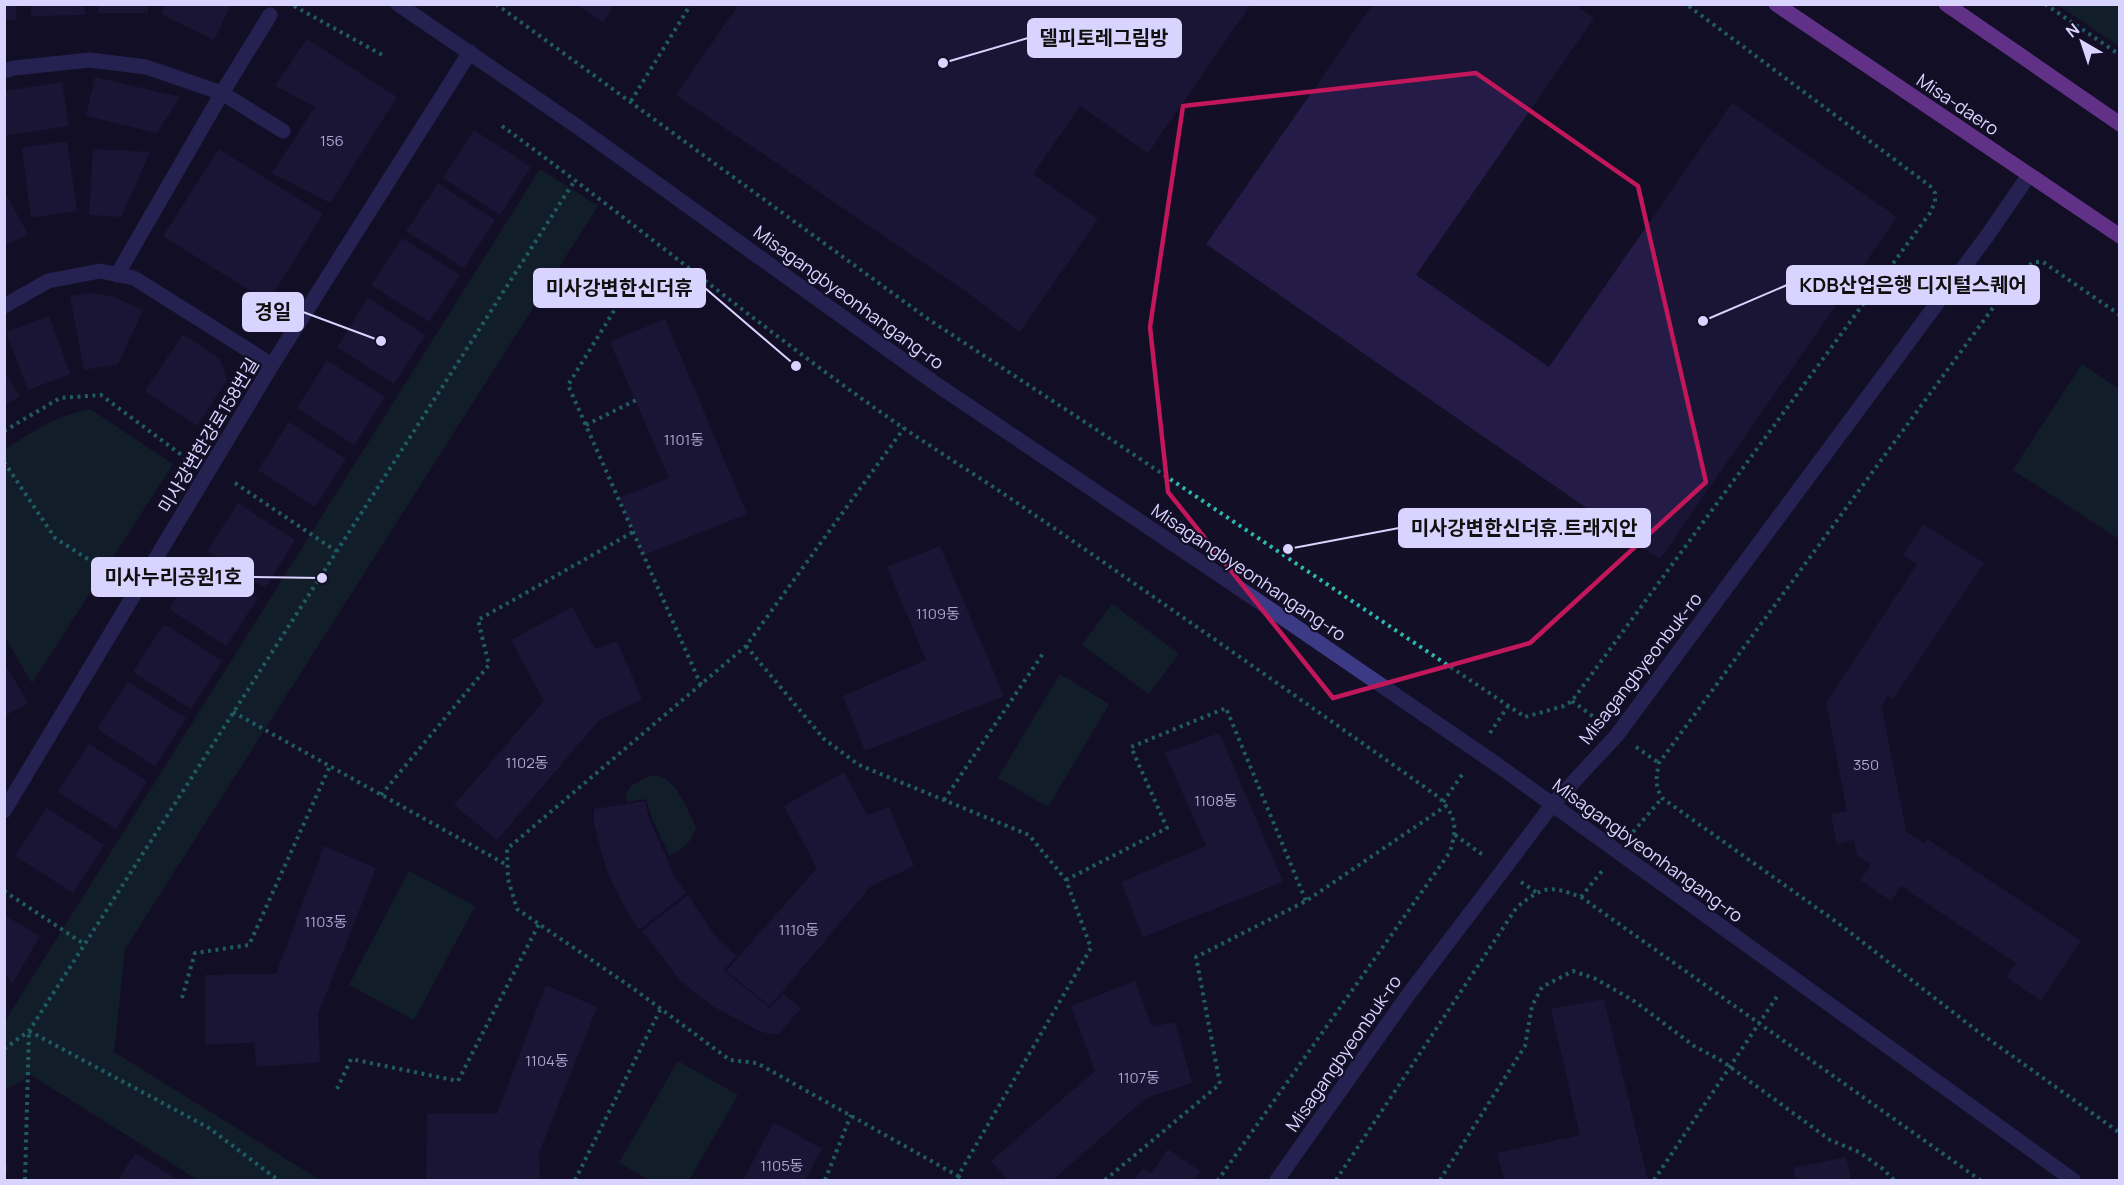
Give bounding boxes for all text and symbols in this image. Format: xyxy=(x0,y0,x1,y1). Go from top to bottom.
north arrow xyxy=(2052,12,2112,72)
text: N xyxy=(2061,18,2084,43)
callout: 델피토레그림방 xyxy=(1028,19,1181,57)
text: 델피토레그림방 xyxy=(1040,24,1168,51)
street label: Misa-daero xyxy=(1912,68,2004,140)
house number: 156 xyxy=(320,130,344,151)
street label: Misagangbyeonhangang-ro xyxy=(749,220,949,374)
callout: KDB산업은행 디지털스퀘어 xyxy=(1787,266,2039,304)
callout: 미사강변한신더휴 xyxy=(534,269,705,307)
text: KDB산업은행 디지털스퀘어 xyxy=(1799,271,2027,298)
text: 미사강변한신더휴 xyxy=(545,274,693,301)
callout: 경일 xyxy=(243,293,303,331)
text: 경일 xyxy=(255,298,291,325)
street label: 미사강변한강로158번길 xyxy=(152,353,264,517)
house number: 1101동 xyxy=(664,429,704,450)
street label: Misagangbyeonhangang-ro xyxy=(1147,498,1351,646)
callout: 미사강변한신더휴.트래지안 xyxy=(1399,509,1650,547)
text: 미사강변한신더휴.트래지안 xyxy=(1411,514,1638,541)
callout: 미사누리공원1호 xyxy=(92,558,253,596)
text: 미사누리공원1호 xyxy=(104,563,242,590)
street label: Misagangbyeonbuk-ro xyxy=(1573,587,1707,749)
house number: 1109동 xyxy=(916,603,960,624)
house number: 1102동 xyxy=(505,752,549,773)
house number: 350 xyxy=(1853,754,1879,775)
street label: Misagangbyeonhangang-ro xyxy=(1548,773,1748,927)
house number: 1108동 xyxy=(1194,790,1238,811)
house number: 1103동 xyxy=(305,911,347,932)
house number: 1110동 xyxy=(779,919,819,940)
street label: Misagangbyeonbuk-ro xyxy=(1280,970,1406,1136)
house number: 1104동 xyxy=(525,1050,569,1071)
house number: 1107동 xyxy=(1118,1067,1160,1088)
house number: 1105동 xyxy=(760,1155,804,1176)

